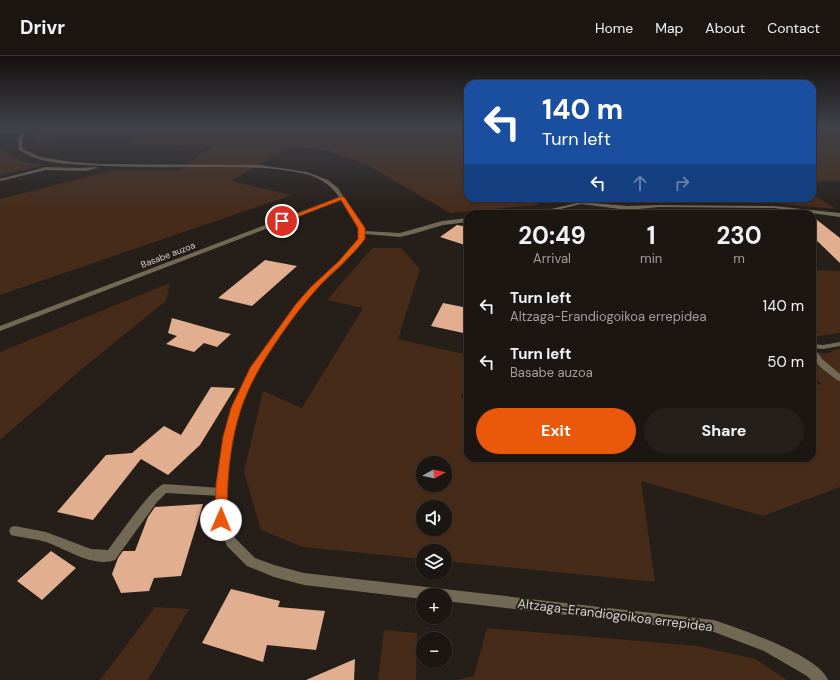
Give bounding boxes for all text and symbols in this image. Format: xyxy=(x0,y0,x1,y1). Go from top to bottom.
text: Drivr xyxy=(20,15,65,40)
text: Home xyxy=(595,19,633,37)
text: Map xyxy=(655,19,683,37)
text: About xyxy=(705,19,745,37)
text: Contact xyxy=(767,19,820,37)
text: 140 m xyxy=(542,91,623,128)
icon: left xyxy=(476,96,528,148)
text: Turn left xyxy=(542,127,611,151)
icon: left xyxy=(587,172,609,194)
icon: ahead xyxy=(629,172,651,194)
icon: right xyxy=(671,172,693,194)
pin xyxy=(265,204,299,238)
icon: arrive xyxy=(271,210,293,232)
text: 20:49 xyxy=(518,220,586,251)
text: 1 xyxy=(647,220,656,251)
text: 230 xyxy=(717,220,762,251)
street label: Basabe auzoa xyxy=(139,239,197,271)
text: Arrival xyxy=(533,250,571,267)
text: min xyxy=(640,250,662,267)
text: m xyxy=(733,250,745,267)
text: Turn left xyxy=(510,288,571,308)
icon: left xyxy=(476,295,498,317)
text: 140 m xyxy=(763,296,804,316)
text: Altzaga-Erandiogoikoa errepidea xyxy=(510,308,707,325)
text: Turn left xyxy=(510,344,571,364)
icon: left xyxy=(476,351,498,373)
text: 50 m xyxy=(767,352,804,372)
text: Basabe auzoa xyxy=(510,364,593,381)
button: Exit xyxy=(476,408,636,454)
button: Share xyxy=(644,408,804,454)
north arrow xyxy=(416,456,452,492)
map controls xyxy=(416,456,452,668)
position arrow xyxy=(200,499,242,541)
button: sound xyxy=(416,500,452,536)
button: layers xyxy=(416,544,452,580)
button: + xyxy=(416,588,452,624)
street label: Altzaga-Erandiogoikoa errepidea xyxy=(516,595,714,635)
button: − xyxy=(416,632,452,668)

